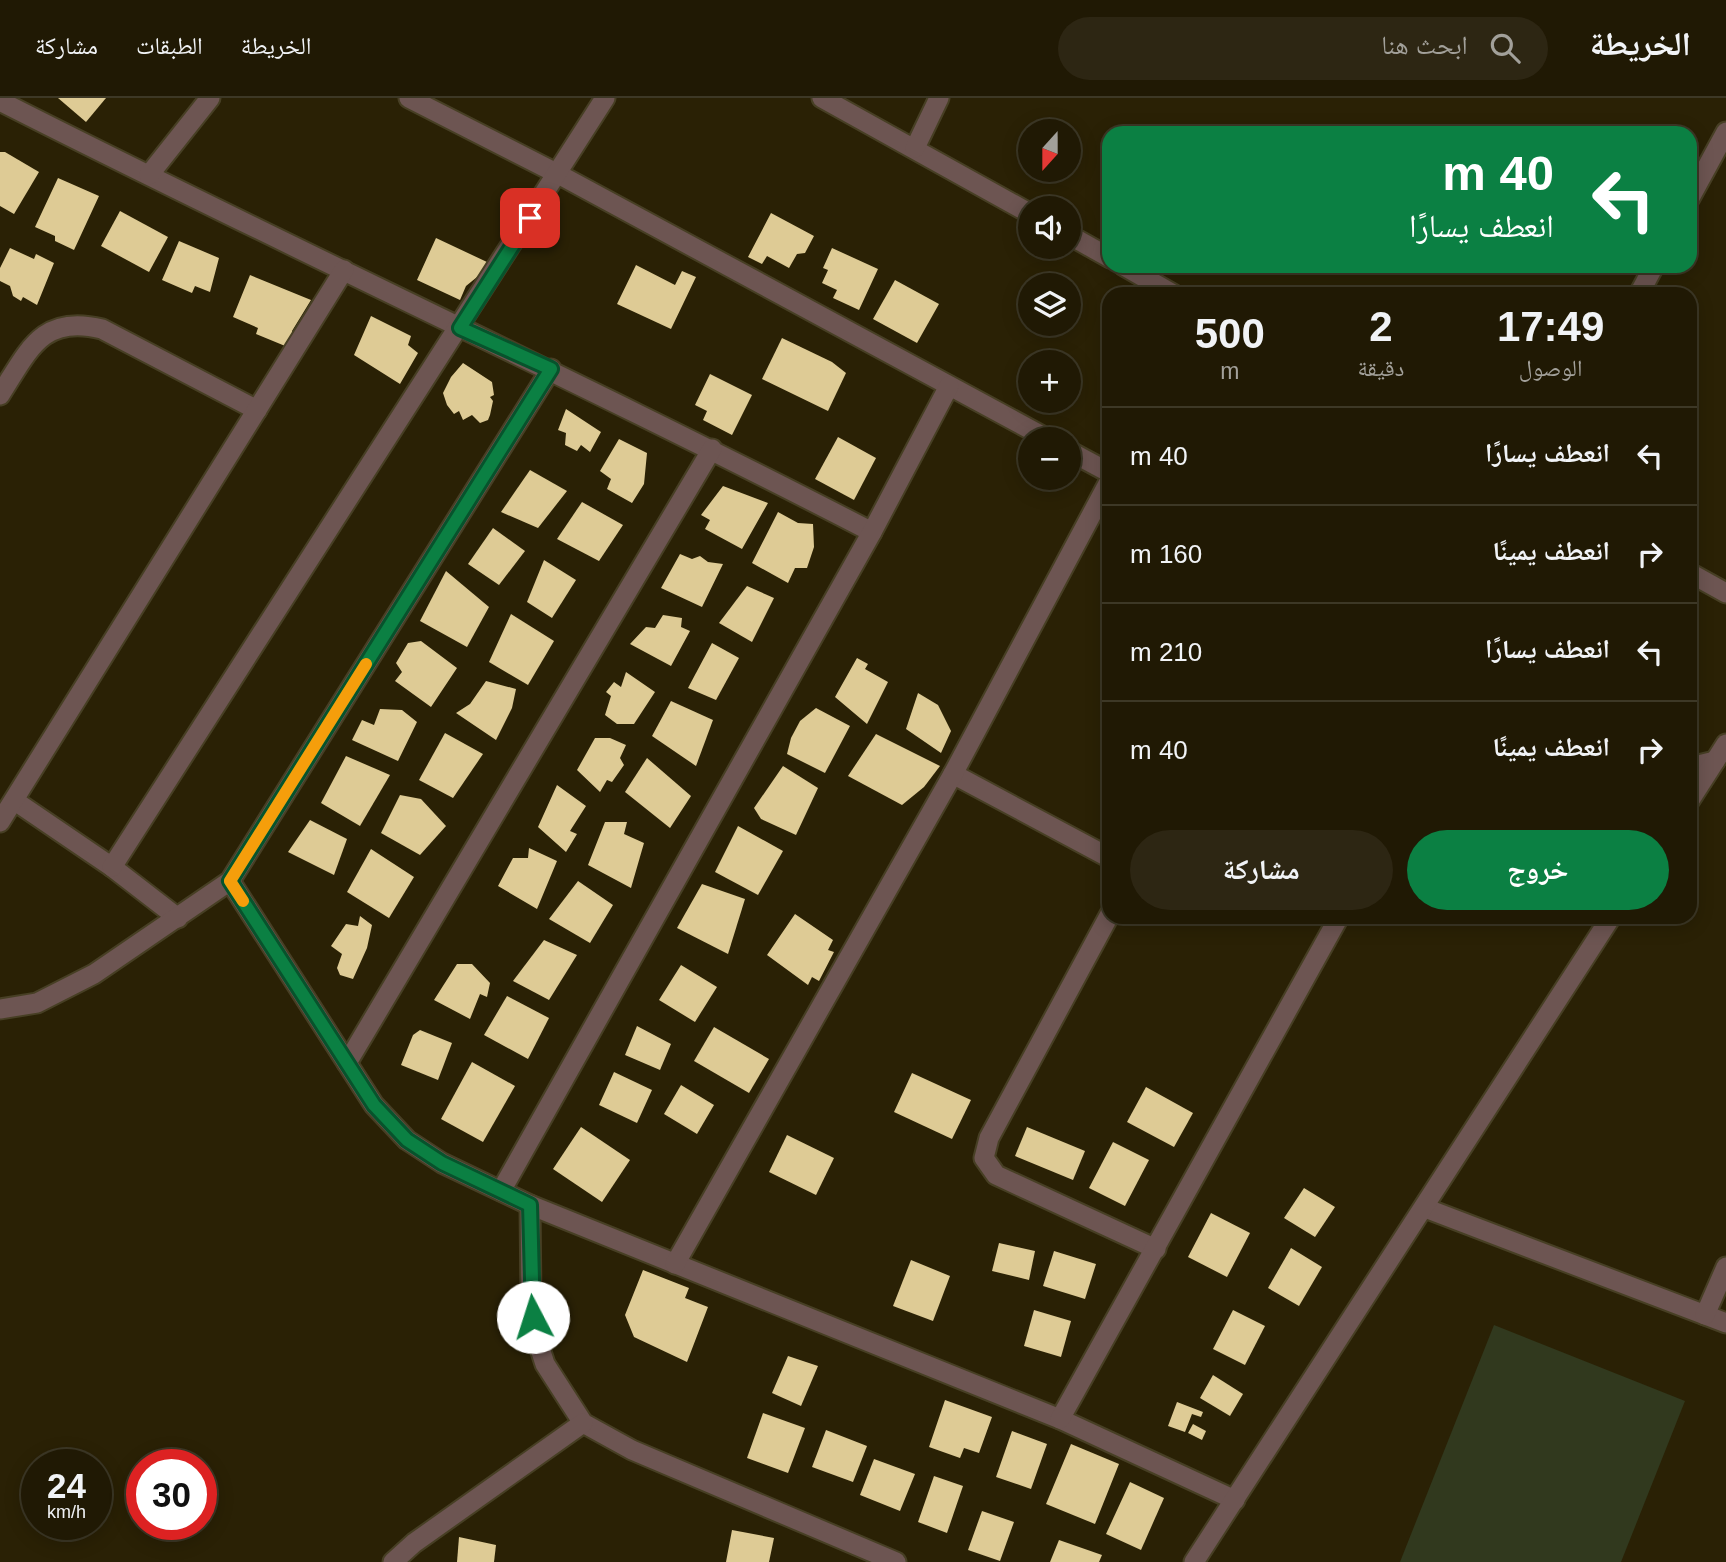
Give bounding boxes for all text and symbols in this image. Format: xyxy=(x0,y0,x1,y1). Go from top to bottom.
search box xyxy=(1058,17,1548,80)
text: الخريطة xyxy=(1590,25,1691,62)
icon: search xyxy=(1486,29,1524,67)
text: ابحث هنا xyxy=(1381,30,1468,60)
text: مشاركة xyxy=(35,32,98,59)
text: الطبقات xyxy=(136,32,203,59)
text: الخريطة xyxy=(241,32,311,59)
north arrow xyxy=(1018,119,1082,182)
map controls xyxy=(1018,119,1081,490)
text: 40 m xyxy=(1442,146,1554,200)
icon: left xyxy=(1578,154,1669,245)
pin xyxy=(500,188,560,248)
button: sound xyxy=(1018,196,1081,259)
icon: arrive xyxy=(511,199,549,237)
text: انعطف يسارًا xyxy=(1409,208,1554,244)
button: layers xyxy=(1018,273,1081,336)
text: 2 xyxy=(1369,303,1393,350)
text: 17:49 xyxy=(1497,303,1604,350)
text: 500 xyxy=(1195,310,1265,357)
button: + xyxy=(1018,350,1081,413)
text: دقيقة xyxy=(1357,355,1404,381)
text: الوصول xyxy=(1519,355,1582,381)
text: m xyxy=(1220,358,1239,384)
button: − xyxy=(1018,427,1081,490)
icon: left xyxy=(1631,437,1669,475)
text: انعطف يسارًا xyxy=(1485,438,1610,468)
text: 40 m xyxy=(1130,441,1188,471)
icon: right xyxy=(1631,535,1669,573)
text: انعطف يمينًا xyxy=(1493,536,1610,566)
text: 160 m xyxy=(1130,539,1202,569)
icon: left xyxy=(1631,633,1669,671)
text: انعطف يسارًا xyxy=(1485,634,1610,664)
text: 210 m xyxy=(1130,637,1202,667)
icon: right xyxy=(1631,731,1669,769)
text: انعطف يمينًا xyxy=(1493,732,1610,762)
text: 40 m xyxy=(1130,735,1188,765)
button: مشاركة xyxy=(1130,830,1393,910)
button: خروج xyxy=(1407,830,1669,910)
position arrow xyxy=(496,1280,570,1354)
speed limit sign: 30 xyxy=(126,1449,217,1540)
text: 24 xyxy=(47,1466,86,1505)
text: km/h xyxy=(47,1502,86,1522)

